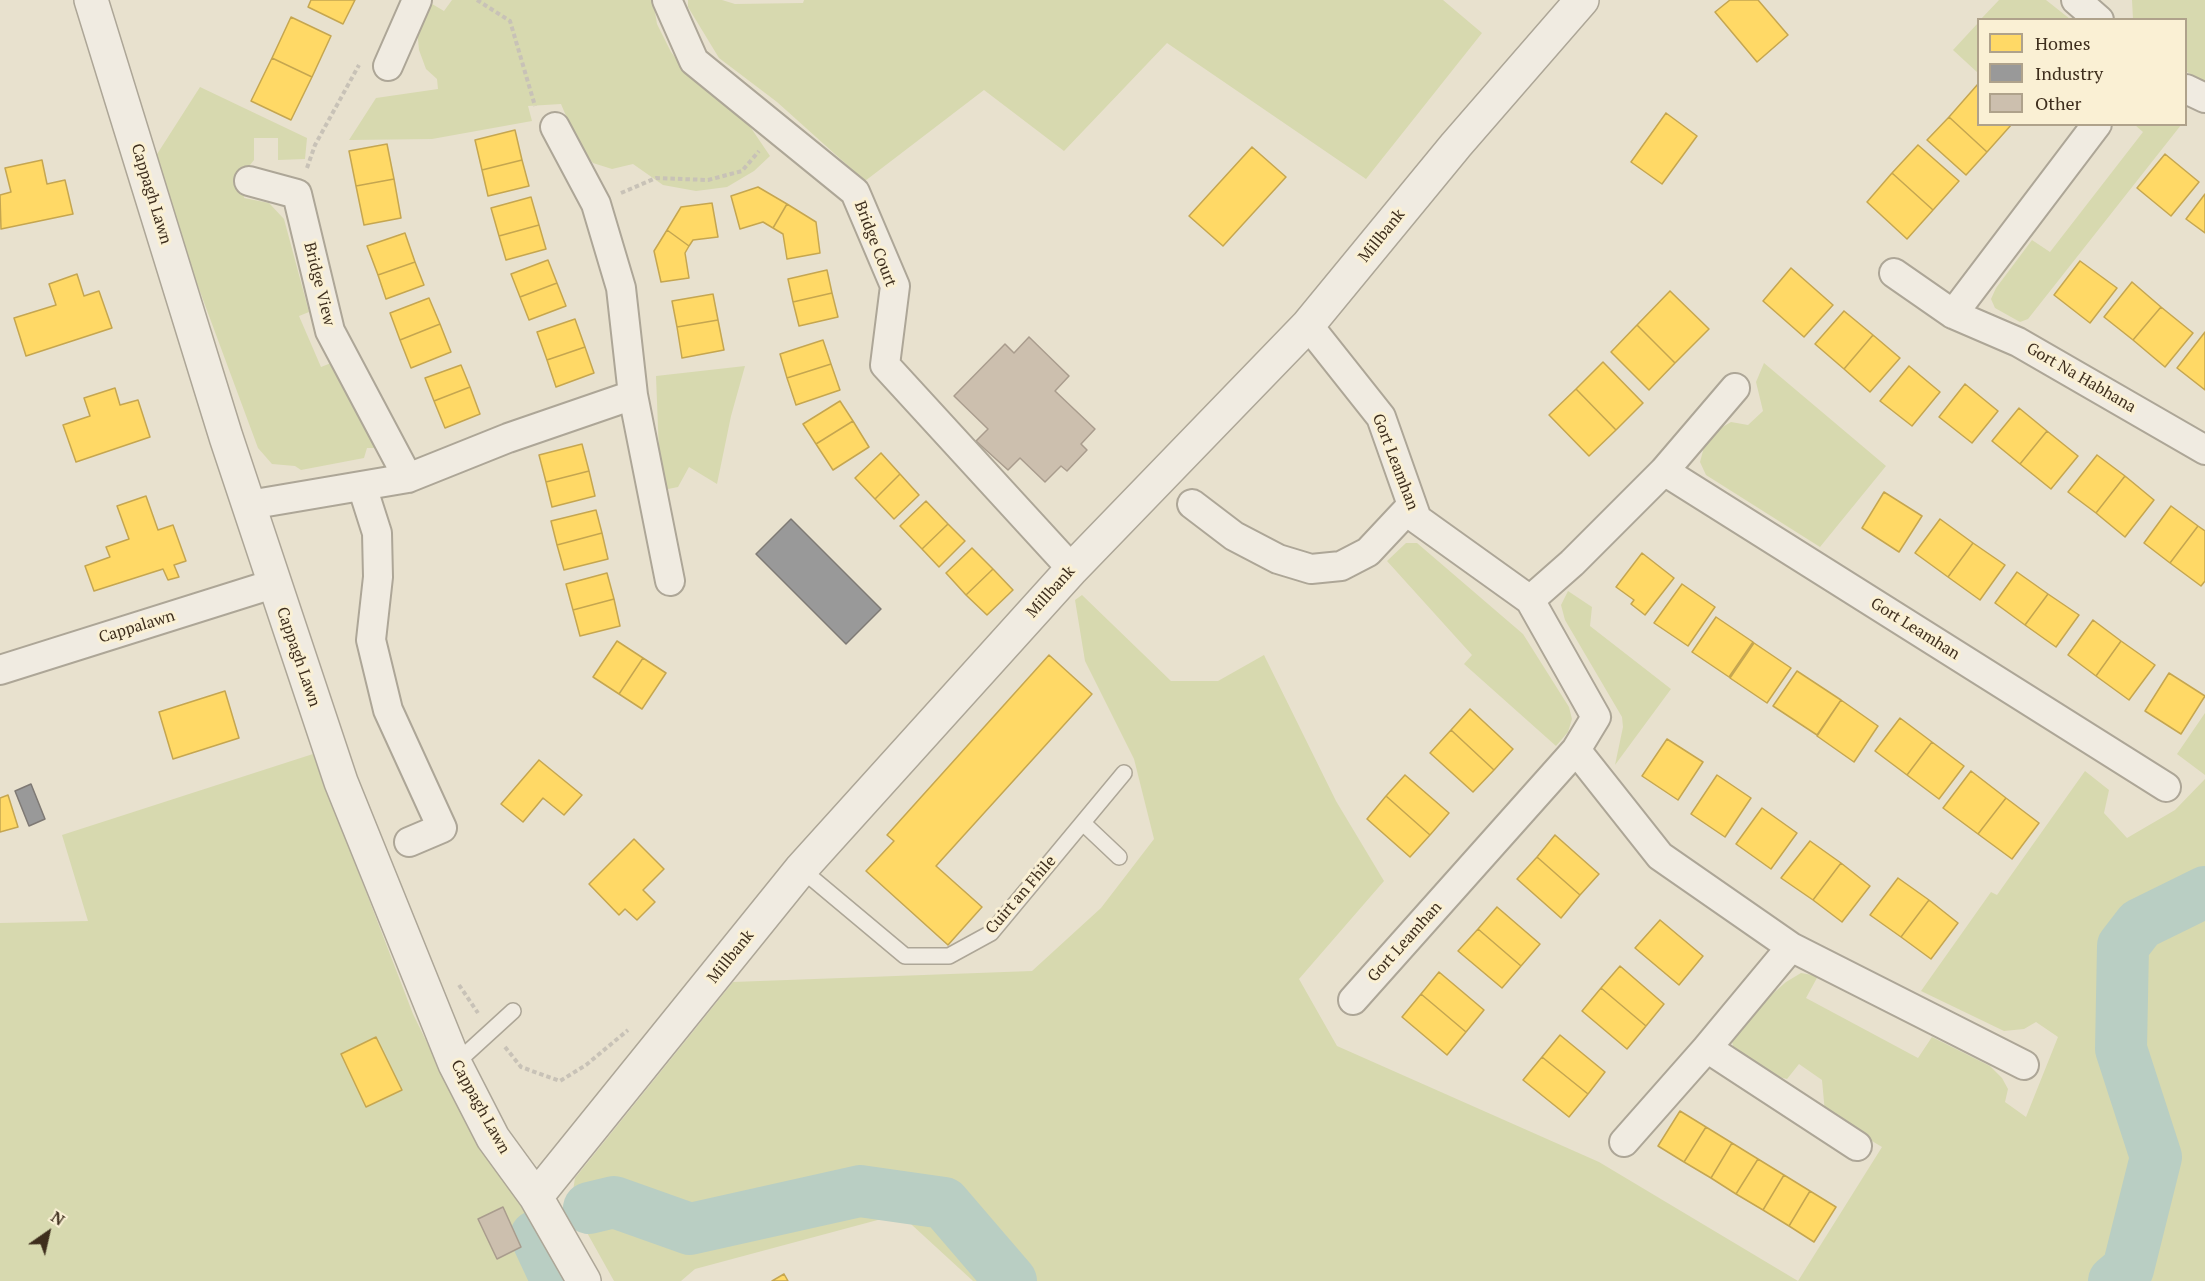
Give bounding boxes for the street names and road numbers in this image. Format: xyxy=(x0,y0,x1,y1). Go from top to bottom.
street label: Cappagh Lawn xyxy=(127,141,175,247)
street label: Bridge Court xyxy=(850,199,900,289)
street label: Millbank xyxy=(1355,206,1409,266)
street label: Bridge View xyxy=(299,240,339,328)
street label: Gort Na Habhana xyxy=(2023,339,2139,417)
street label: Gort Leamhan xyxy=(1368,411,1422,513)
street label: Millbank xyxy=(1023,562,1079,622)
street label: Gort Leamhan xyxy=(1867,594,1963,664)
street label: Cappagh Lawn xyxy=(272,605,324,709)
street label: Cappalawn xyxy=(97,606,177,648)
street label: Cuirt an Fhile xyxy=(982,852,1060,938)
street label: Gort Leamhan xyxy=(1364,898,1446,986)
street label: Millbank xyxy=(704,927,758,987)
street label: Cappagh Lawn xyxy=(446,1057,514,1157)

